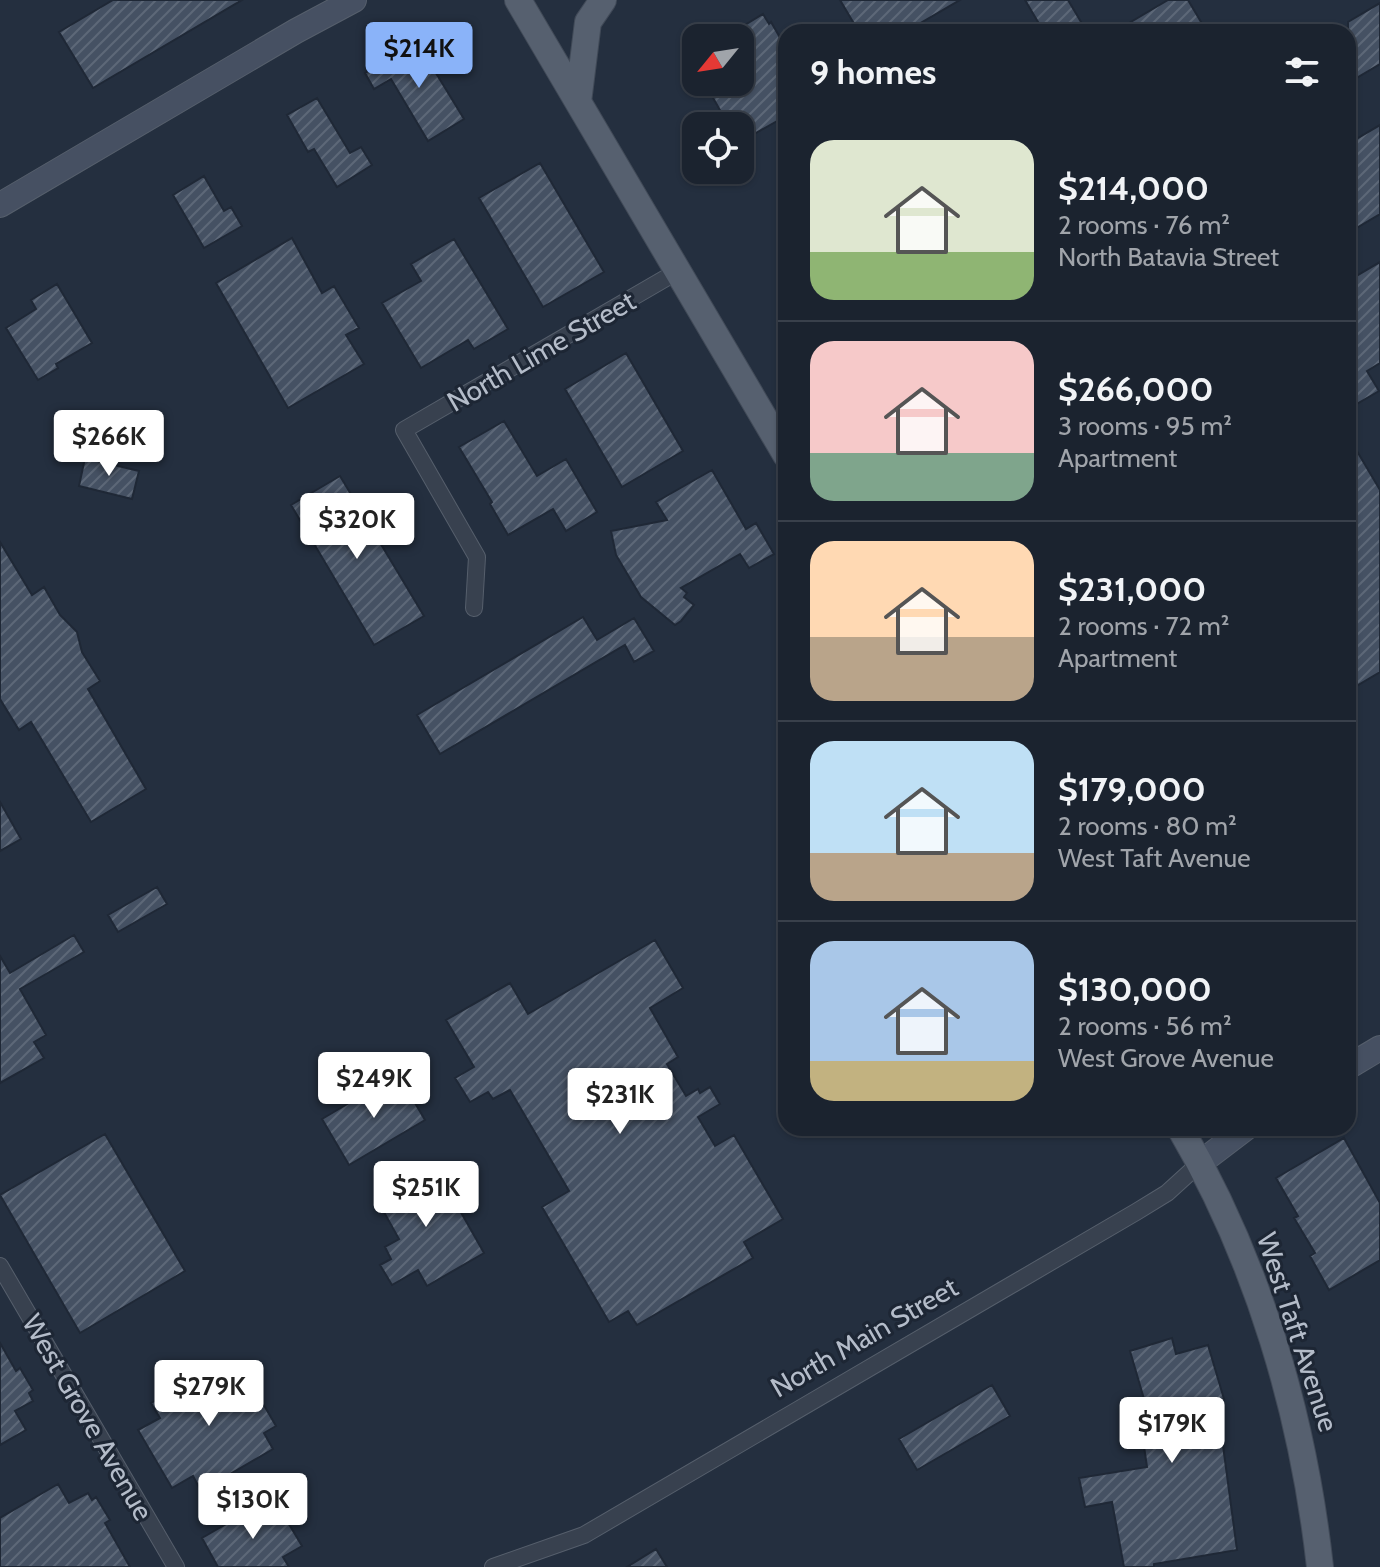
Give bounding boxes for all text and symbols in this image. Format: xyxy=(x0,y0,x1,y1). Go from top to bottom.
pin: $214K xyxy=(363,22,475,90)
north arrow xyxy=(682,24,754,96)
map controls xyxy=(682,24,754,184)
text: $214K xyxy=(384,32,454,64)
icon: filters xyxy=(1280,50,1324,94)
text: 9 homes xyxy=(810,51,936,93)
button: locate xyxy=(682,112,754,184)
text: $214,000 xyxy=(1058,167,1209,209)
icon: home xyxy=(874,172,970,268)
text: 2 rooms · 76 m² xyxy=(1058,209,1230,241)
text: North Batavia Street xyxy=(1058,241,1279,273)
street label: North Lime Street xyxy=(441,283,641,419)
text: $266,000 xyxy=(1058,368,1214,410)
icon: home xyxy=(874,373,970,469)
pin: $266K xyxy=(53,410,165,478)
text: 3 rooms · 95 m² xyxy=(1058,410,1232,442)
text: $266K xyxy=(72,420,146,452)
text: Apartment xyxy=(1058,442,1177,474)
pin: $320K xyxy=(301,493,413,561)
text: $320K xyxy=(318,503,396,535)
text: $231,000 xyxy=(1058,568,1206,610)
icon: home xyxy=(874,573,970,669)
text: 2 rooms · 72 m² xyxy=(1058,610,1229,642)
text: Apartment xyxy=(1058,642,1177,674)
text: $179,000 xyxy=(1058,768,1206,810)
icon: home xyxy=(874,773,970,869)
text: 2 rooms · 80 m² xyxy=(1058,810,1237,842)
text: West Taft Avenue xyxy=(1058,842,1251,874)
text: $130,000 xyxy=(1058,968,1212,1010)
icon: home xyxy=(874,973,970,1069)
text: 2 rooms · 56 m² xyxy=(1058,1010,1232,1042)
text: West Grove Avenue xyxy=(1058,1042,1274,1074)
pin: $249K xyxy=(318,1052,430,1120)
text: $249K xyxy=(336,1062,412,1094)
pin: $231K xyxy=(564,1068,676,1136)
text: $231K xyxy=(586,1078,654,1110)
pin: $251K xyxy=(370,1161,482,1229)
text: $251K xyxy=(392,1171,460,1203)
street label: West Taft Avenue xyxy=(1250,1228,1346,1436)
street label: North Main Street xyxy=(764,1270,964,1404)
street label: West Grove Avenue xyxy=(15,1308,161,1526)
pin: $279K xyxy=(153,1360,265,1428)
text: $279K xyxy=(172,1370,246,1402)
pin: $179K xyxy=(1116,1397,1228,1465)
text: $179K xyxy=(1138,1407,1206,1439)
pin: $130K xyxy=(197,1473,309,1541)
text: $130K xyxy=(216,1483,290,1515)

